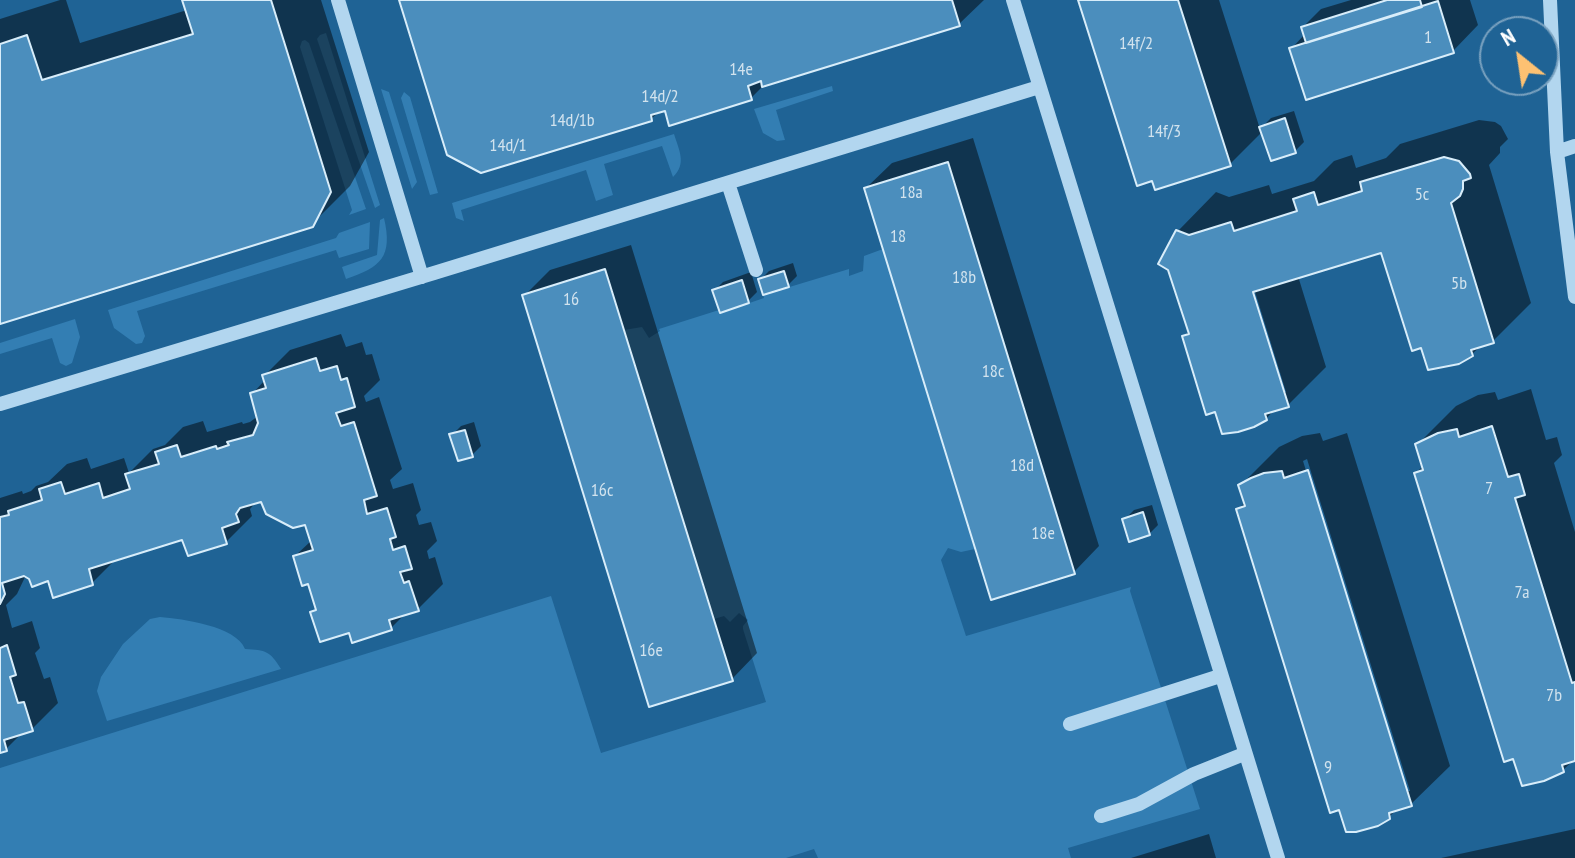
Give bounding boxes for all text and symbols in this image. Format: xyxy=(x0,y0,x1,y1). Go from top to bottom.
north arrow xyxy=(1479,16,1559,96)
text: N xyxy=(1496,22,1520,52)
house number: 1 xyxy=(1424,27,1432,49)
house number: 14f/2 xyxy=(1119,33,1153,55)
house number: 14e xyxy=(729,59,753,81)
house number: 14d/2 xyxy=(641,86,679,108)
house number: 14d/1b xyxy=(549,110,595,132)
house number: 14f/3 xyxy=(1147,121,1181,143)
house number: 14d/1 xyxy=(489,135,527,157)
house number: 18a xyxy=(899,182,923,204)
house number: 5c xyxy=(1415,184,1429,206)
house number: 18 xyxy=(890,226,906,248)
house number: 18b xyxy=(952,267,976,289)
house number: 5b xyxy=(1451,273,1467,295)
house number: 16 xyxy=(563,289,579,311)
house number: 18c xyxy=(982,361,1004,383)
house number: 18d xyxy=(1010,455,1034,477)
house number: 7 xyxy=(1485,478,1493,500)
house number: 16c xyxy=(591,480,613,502)
house number: 18e xyxy=(1031,523,1055,545)
house number: 7a xyxy=(1514,582,1530,604)
house number: 16e xyxy=(639,640,663,662)
house number: 7b xyxy=(1546,685,1562,707)
house number: 9 xyxy=(1324,757,1332,779)

